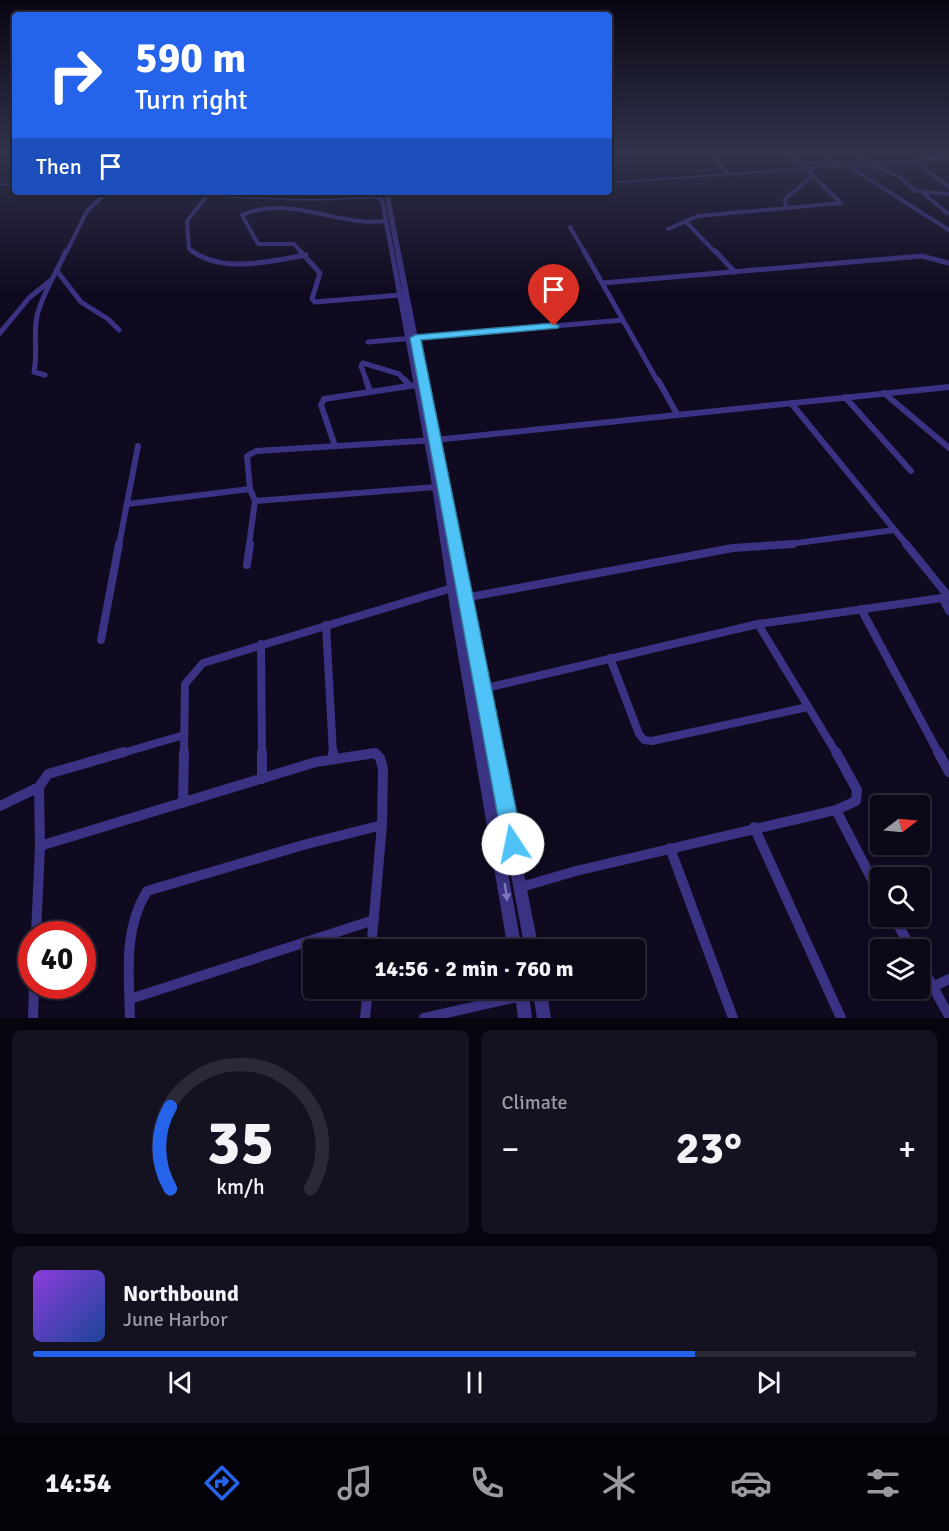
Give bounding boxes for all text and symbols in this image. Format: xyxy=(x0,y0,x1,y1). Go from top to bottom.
text: 590 m xyxy=(135,33,246,84)
icon: right xyxy=(36,36,114,114)
text: Turn right xyxy=(135,84,248,117)
icon: arrive xyxy=(94,150,127,183)
text: Then xyxy=(36,153,82,180)
pin xyxy=(528,264,579,326)
icon: arrive xyxy=(537,273,570,306)
north arrow xyxy=(870,795,930,855)
map controls xyxy=(870,795,930,999)
position arrow xyxy=(481,812,545,876)
button: search xyxy=(870,867,930,927)
one-way arrow xyxy=(502,883,511,902)
speed limit sign: 40 xyxy=(18,921,96,999)
button: layers xyxy=(870,939,930,999)
text: 14:56 · 2 min · 760 m xyxy=(374,955,574,982)
text: Climate xyxy=(502,1090,567,1115)
text: 35 xyxy=(207,1104,274,1181)
text: 23° xyxy=(675,1121,742,1176)
text: − xyxy=(502,1129,519,1170)
text: + xyxy=(898,1129,916,1170)
text: km/h xyxy=(216,1174,265,1200)
text: Northbound xyxy=(123,1280,239,1307)
text: June Harbor xyxy=(123,1307,228,1332)
icon: previous xyxy=(164,1366,197,1399)
icon: pause xyxy=(458,1366,491,1399)
icon: next xyxy=(752,1366,785,1399)
icon: directions xyxy=(201,1462,243,1504)
icon: music xyxy=(334,1462,376,1504)
icon: phone xyxy=(466,1462,508,1504)
icon: climate xyxy=(598,1462,640,1504)
icon: car xyxy=(730,1462,772,1504)
icon: filters xyxy=(862,1462,904,1504)
text: 14:54 xyxy=(45,1467,111,1500)

